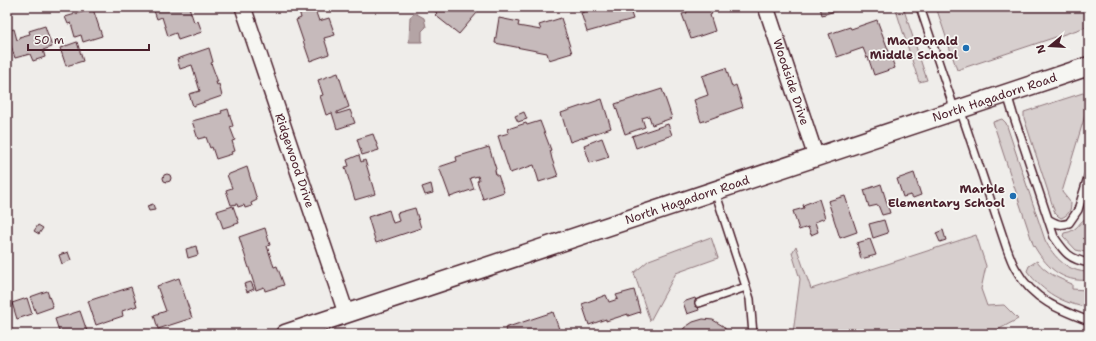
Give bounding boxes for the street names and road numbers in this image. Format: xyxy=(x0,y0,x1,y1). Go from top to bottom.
street label: Woodside Drive xyxy=(769,37,813,127)
street label: North Hagadorn Road xyxy=(930,69,1059,126)
street label: Ridgewood Drive xyxy=(271,111,318,210)
street label: North Hagadorn Road xyxy=(623,172,752,228)

